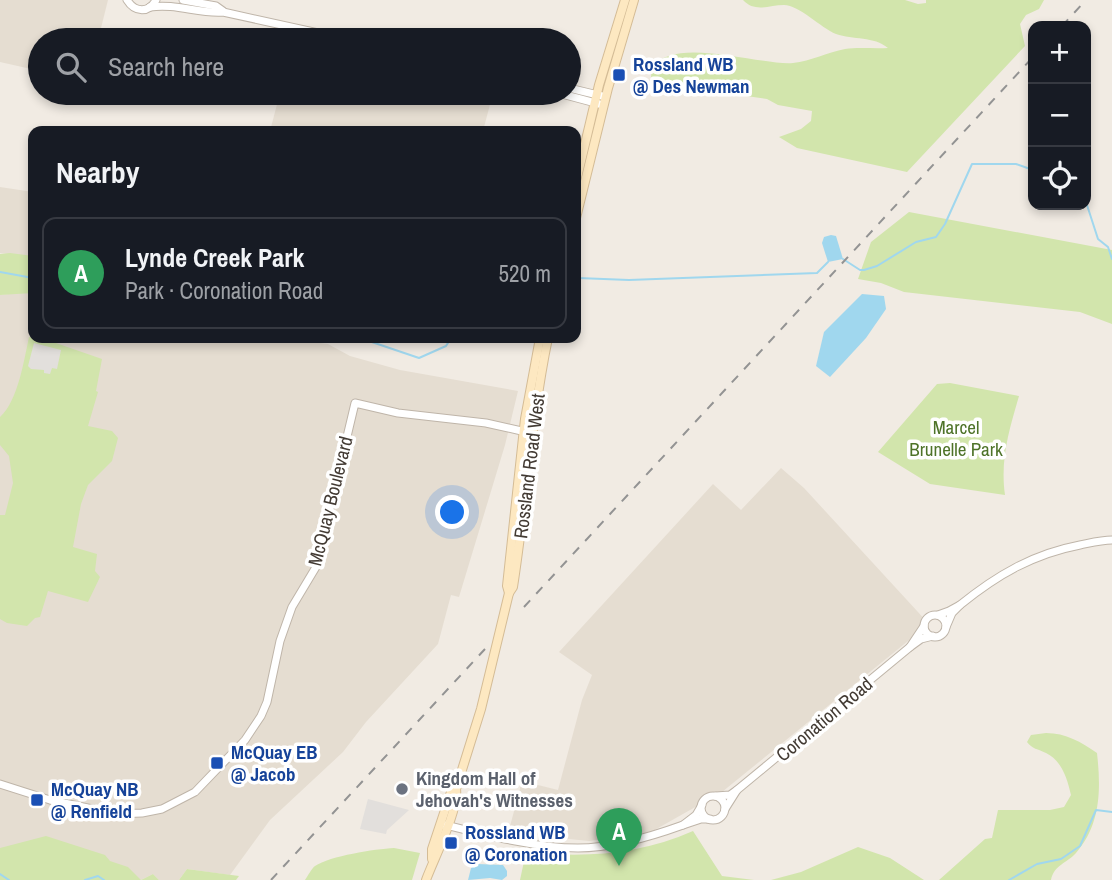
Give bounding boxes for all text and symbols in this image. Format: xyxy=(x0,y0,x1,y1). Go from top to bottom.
map controls xyxy=(1028,21,1091,210)
button: + xyxy=(1028,21,1091,84)
search box xyxy=(28,28,581,105)
icon: search xyxy=(52,48,90,86)
text: Search here xyxy=(108,49,224,84)
place label: Rossland WB @ Des Newman xyxy=(633,51,750,99)
marker: Rossland WB @ Des Newman xyxy=(611,67,627,83)
button: − xyxy=(1028,84,1091,147)
button: locate xyxy=(1028,147,1091,210)
text: Nearby xyxy=(56,152,139,192)
text: Lynde Creek Park xyxy=(125,240,304,275)
text: A xyxy=(74,258,88,289)
text: 520 m xyxy=(499,258,551,289)
text: Park · Coronation Road xyxy=(125,275,323,306)
street label: Rossland Road West xyxy=(507,391,551,540)
park label: Marcel Brunelle Park xyxy=(909,414,1003,462)
street label: McQuay Boulevard xyxy=(301,434,359,568)
your location xyxy=(435,495,469,529)
street label: Coronation Road xyxy=(770,671,878,767)
place label: McQuay EB @ Jacob xyxy=(231,739,318,787)
marker: McQuay EB @ Jacob xyxy=(209,755,225,771)
place label: Kingdom Hall of Jehovah's Witnesses xyxy=(416,765,573,813)
place label: McQuay NB @ Renfield xyxy=(51,776,138,824)
marker: Kingdom Hall of Jehovah's Witnesses xyxy=(394,781,410,797)
marker: McQuay NB @ Renfield xyxy=(29,792,45,808)
pin: A xyxy=(596,808,642,866)
place label: Rossland WB @ Coronation xyxy=(465,819,568,867)
marker: Rossland WB @ Coronation xyxy=(443,835,459,851)

